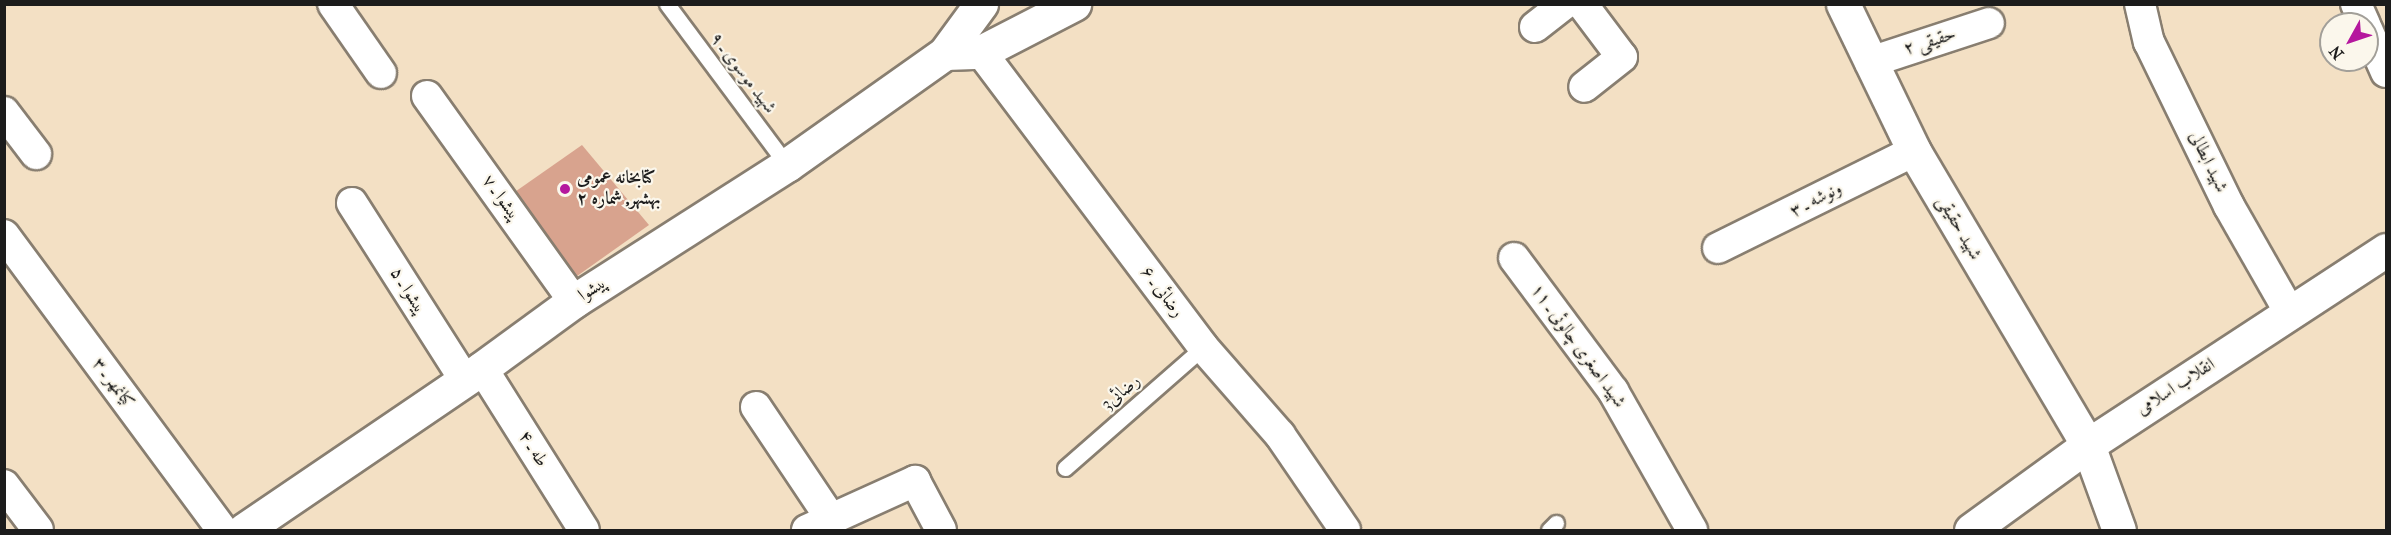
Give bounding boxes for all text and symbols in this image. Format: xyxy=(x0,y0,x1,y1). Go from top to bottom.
north arrow xyxy=(2319,12,2379,72)
street label: حقیقی ۲ xyxy=(1901,23,1959,61)
street label: شهید موسوی ـ ۹ xyxy=(705,28,781,118)
text: N xyxy=(2325,42,2348,63)
street label: شهید ابطالی xyxy=(2184,128,2232,196)
place label: کتابخانه عمومی بهشهر, شماره ۲ xyxy=(577,168,660,210)
street label: پیشوا ـ ۷ xyxy=(477,171,525,225)
street label: ونوشه ـ ۳ xyxy=(1786,178,1846,222)
marker: کتابخانه عمومی بهشهر, شماره ۲ xyxy=(558,182,572,196)
street label: شهید حقیقی xyxy=(1932,192,1986,264)
street label: رضائی ـ ۶ xyxy=(1136,262,1188,322)
street label: پیشوا ـ ۵ xyxy=(385,263,431,319)
street label: پیشوا xyxy=(574,272,612,306)
street label: شهید اصغری چالوئی ـ ۱۱ xyxy=(1526,280,1630,412)
street label: کیانمهر ـ ۳ xyxy=(88,354,138,412)
street label: انقلاب اسلامی xyxy=(2133,354,2219,420)
street label: رضائی3 xyxy=(1097,370,1145,416)
street label: طه ـ ۴ xyxy=(514,427,552,471)

